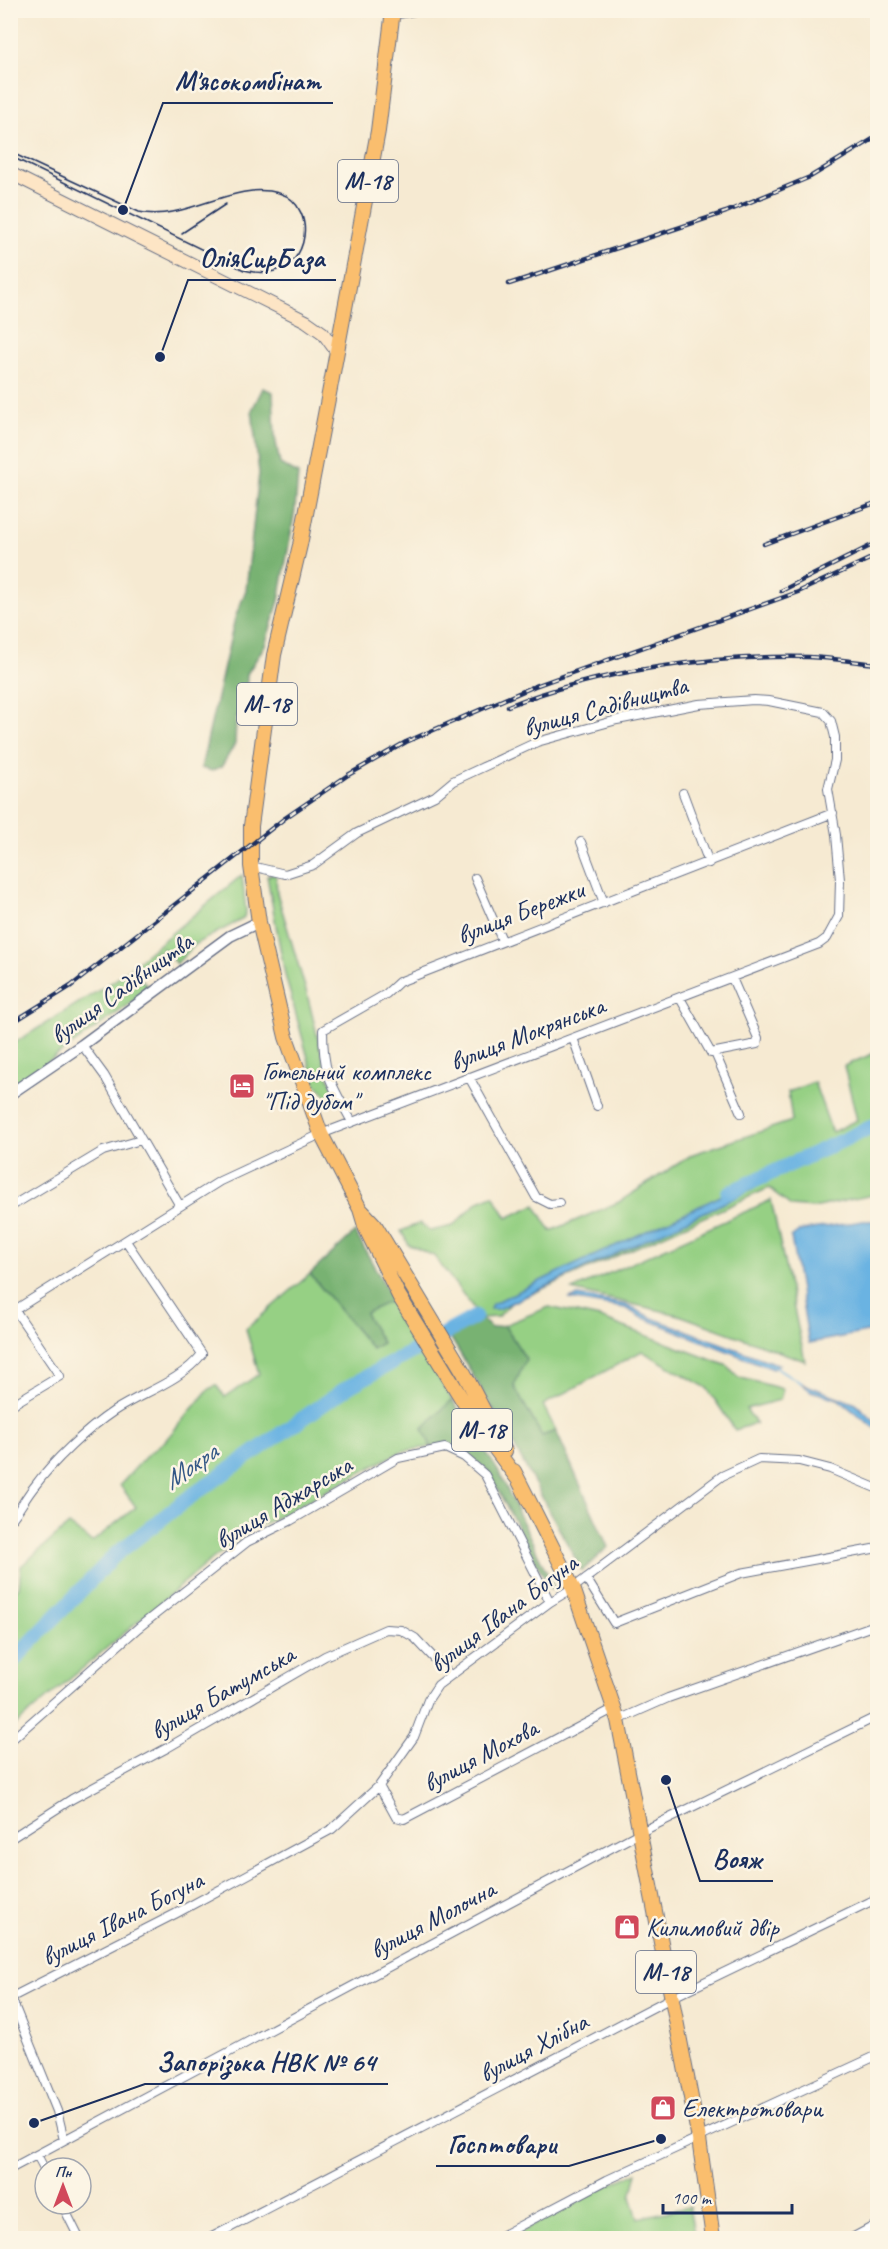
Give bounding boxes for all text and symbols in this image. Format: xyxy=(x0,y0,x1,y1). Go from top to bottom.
callout: М'ясокомбінат xyxy=(163,58,333,103)
text: М'ясокомбінат xyxy=(175,64,322,98)
road number: М-18 xyxy=(338,160,398,202)
callout: ОліяСирБаза xyxy=(188,235,336,280)
text: ОліяСирБаза xyxy=(200,241,326,275)
street label: вулиця Садівництва xyxy=(519,668,692,744)
road number: М-18 xyxy=(237,683,297,725)
street label: вулиця Бережки xyxy=(452,872,591,952)
street label: вулиця Садівництва xyxy=(43,925,201,1051)
street label: вулиця Мокрянська xyxy=(445,988,611,1078)
place label: Готельний комплекс "Під дубом" xyxy=(262,1055,432,1118)
hotel icon: Готельний комплекс "Під дубом" xyxy=(227,1071,257,1101)
road number: М-18 xyxy=(452,1409,512,1451)
water label: Мокра xyxy=(156,1434,226,1497)
street label: вулиця Аджарська xyxy=(209,1448,359,1556)
street label: вулиця Івана Богуна xyxy=(423,1546,585,1680)
street label: вулиця Батумська xyxy=(144,1637,302,1747)
street label: вулиця Мохова xyxy=(417,1710,545,1799)
callout: Вояж xyxy=(700,1836,773,1881)
text: Вояж xyxy=(712,1842,765,1876)
street label: вулиця Івана Богуна xyxy=(36,1863,210,1973)
street label: вулиця Молочна xyxy=(364,1871,503,1966)
place label: Килимовий двір xyxy=(646,1911,780,1944)
shop icon: Килимовий двір xyxy=(612,1912,642,1942)
road number: М-18 xyxy=(636,1951,696,1993)
street label: вулиця Хлібна xyxy=(473,2004,595,2090)
callout: Запорізька НВК № 64 xyxy=(145,2039,388,2084)
text: Запорізька НВК № 64 xyxy=(157,2045,378,2080)
place label: Електротовари xyxy=(682,2092,824,2125)
shop icon: Електротовари xyxy=(648,2093,678,2123)
callout: Госптовари xyxy=(436,2121,569,2166)
text: Госптовари xyxy=(448,2127,558,2161)
north arrow xyxy=(33,2156,93,2216)
text: Пн xyxy=(55,2162,72,2182)
scale bar xyxy=(663,2177,792,2215)
text: 100 m xyxy=(672,2187,713,2209)

